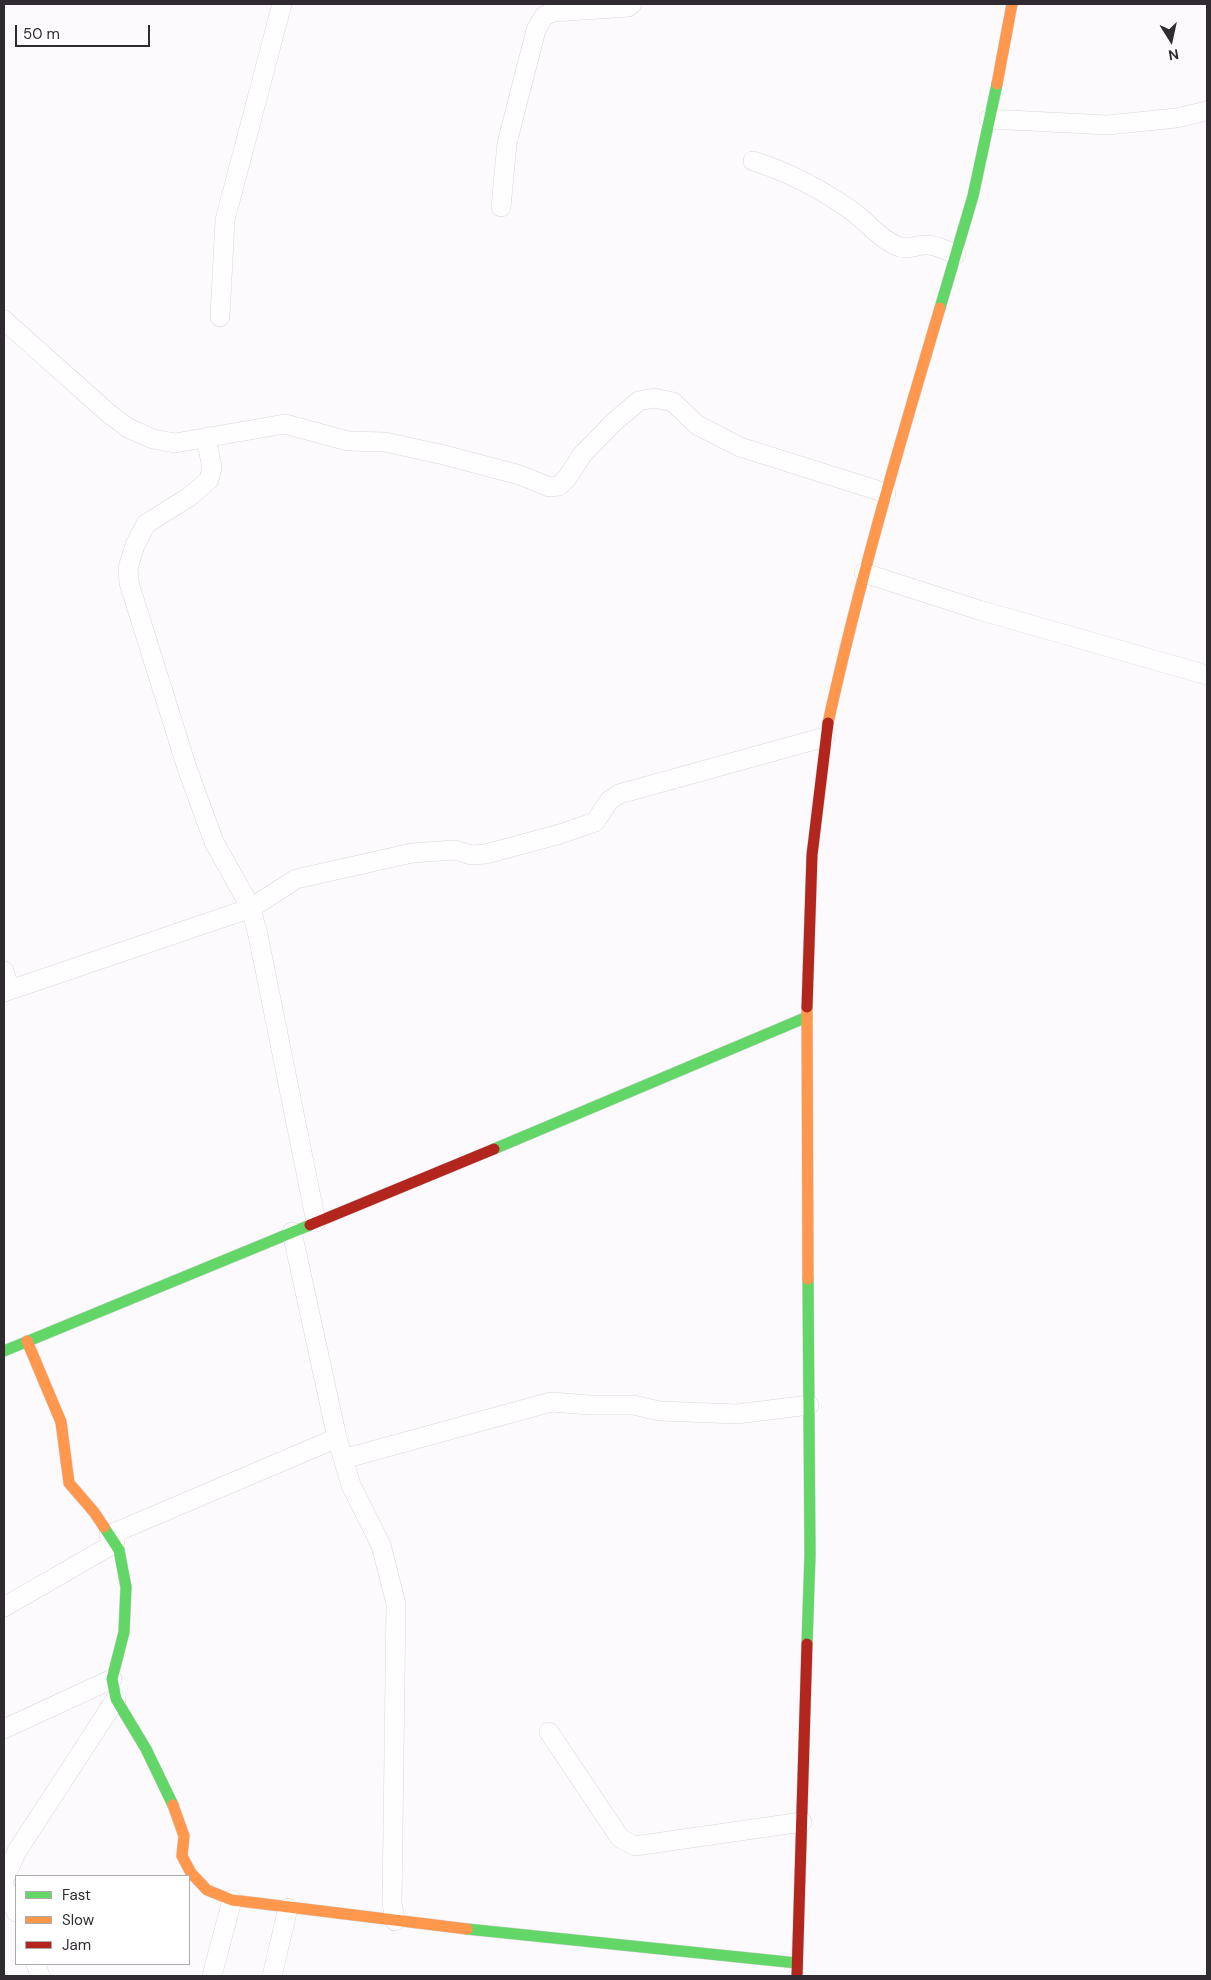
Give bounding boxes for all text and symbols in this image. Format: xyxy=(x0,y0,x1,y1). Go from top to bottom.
scale bar xyxy=(18,15,152,47)
north arrow xyxy=(1146,15,1196,65)
text: 50 m xyxy=(23,24,60,44)
text: N xyxy=(1167,45,1180,65)
legend xyxy=(15,1875,190,1965)
text: Fast xyxy=(62,1885,91,1905)
text: Slow xyxy=(62,1910,94,1930)
text: Jam xyxy=(62,1935,91,1955)

